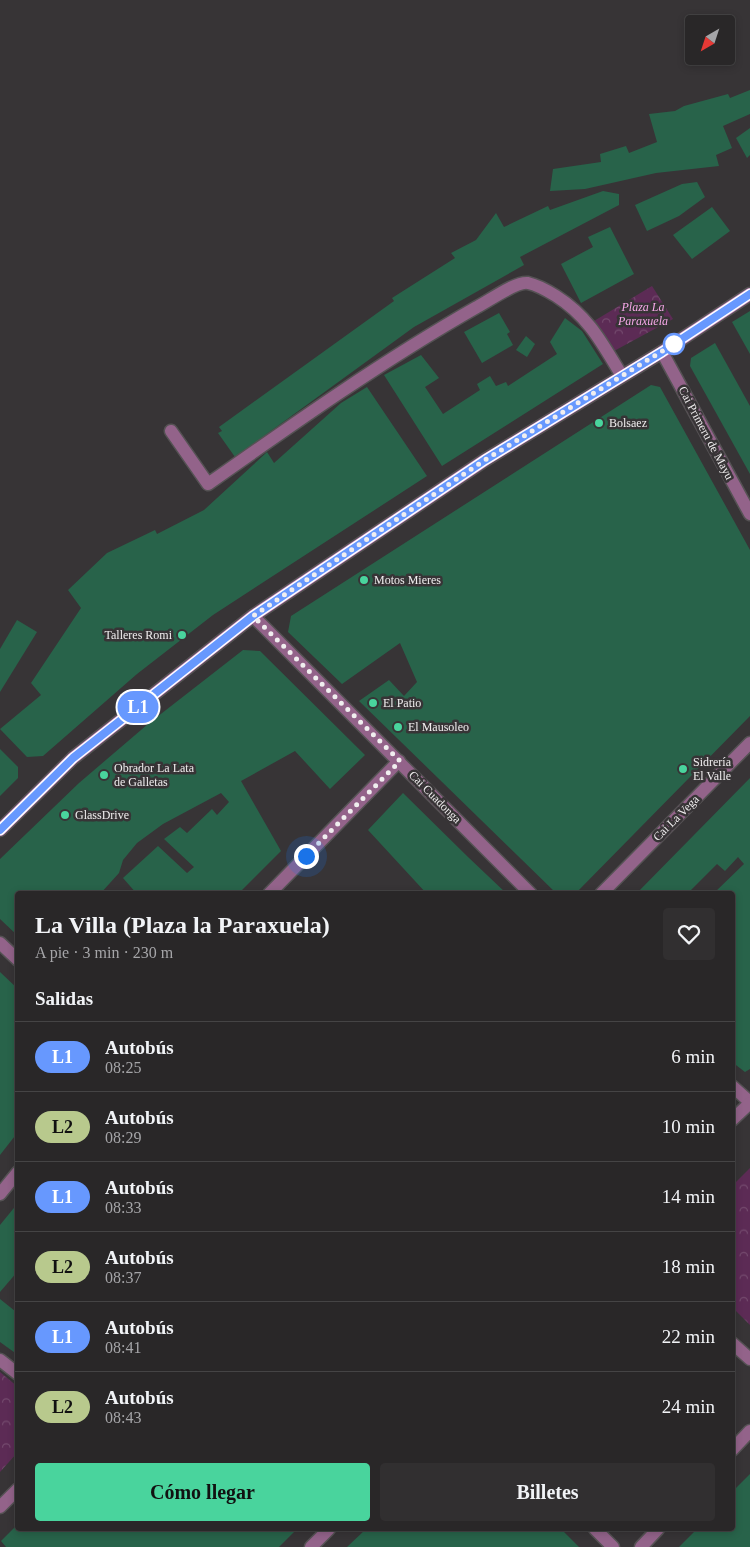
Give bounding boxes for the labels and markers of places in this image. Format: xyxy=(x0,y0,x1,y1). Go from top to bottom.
unlabelled marker xyxy=(663,333,685,355)
place label: Bolsaez xyxy=(609,416,647,430)
marker: Bolsaez xyxy=(593,417,605,429)
place label: Motos Mieres xyxy=(374,573,441,587)
marker: Motos Mieres xyxy=(358,574,370,586)
place label: Talleres Romi xyxy=(105,628,173,642)
marker: Talleres Romi xyxy=(176,629,188,641)
place label: El Patio xyxy=(383,696,421,710)
marker: El Patio xyxy=(367,697,379,709)
place label: El Mausoleo xyxy=(408,720,469,734)
marker: El Mausoleo xyxy=(392,721,404,733)
place label: Sidrería El Valle xyxy=(693,755,732,783)
place label: Obrador La Lata de Galletas xyxy=(114,761,195,789)
marker: Sidrería El Valle xyxy=(677,763,689,775)
marker: Obrador La Lata de Galletas xyxy=(98,769,110,781)
place label: GlassDrive xyxy=(75,808,129,822)
marker: GlassDrive xyxy=(59,809,71,821)

